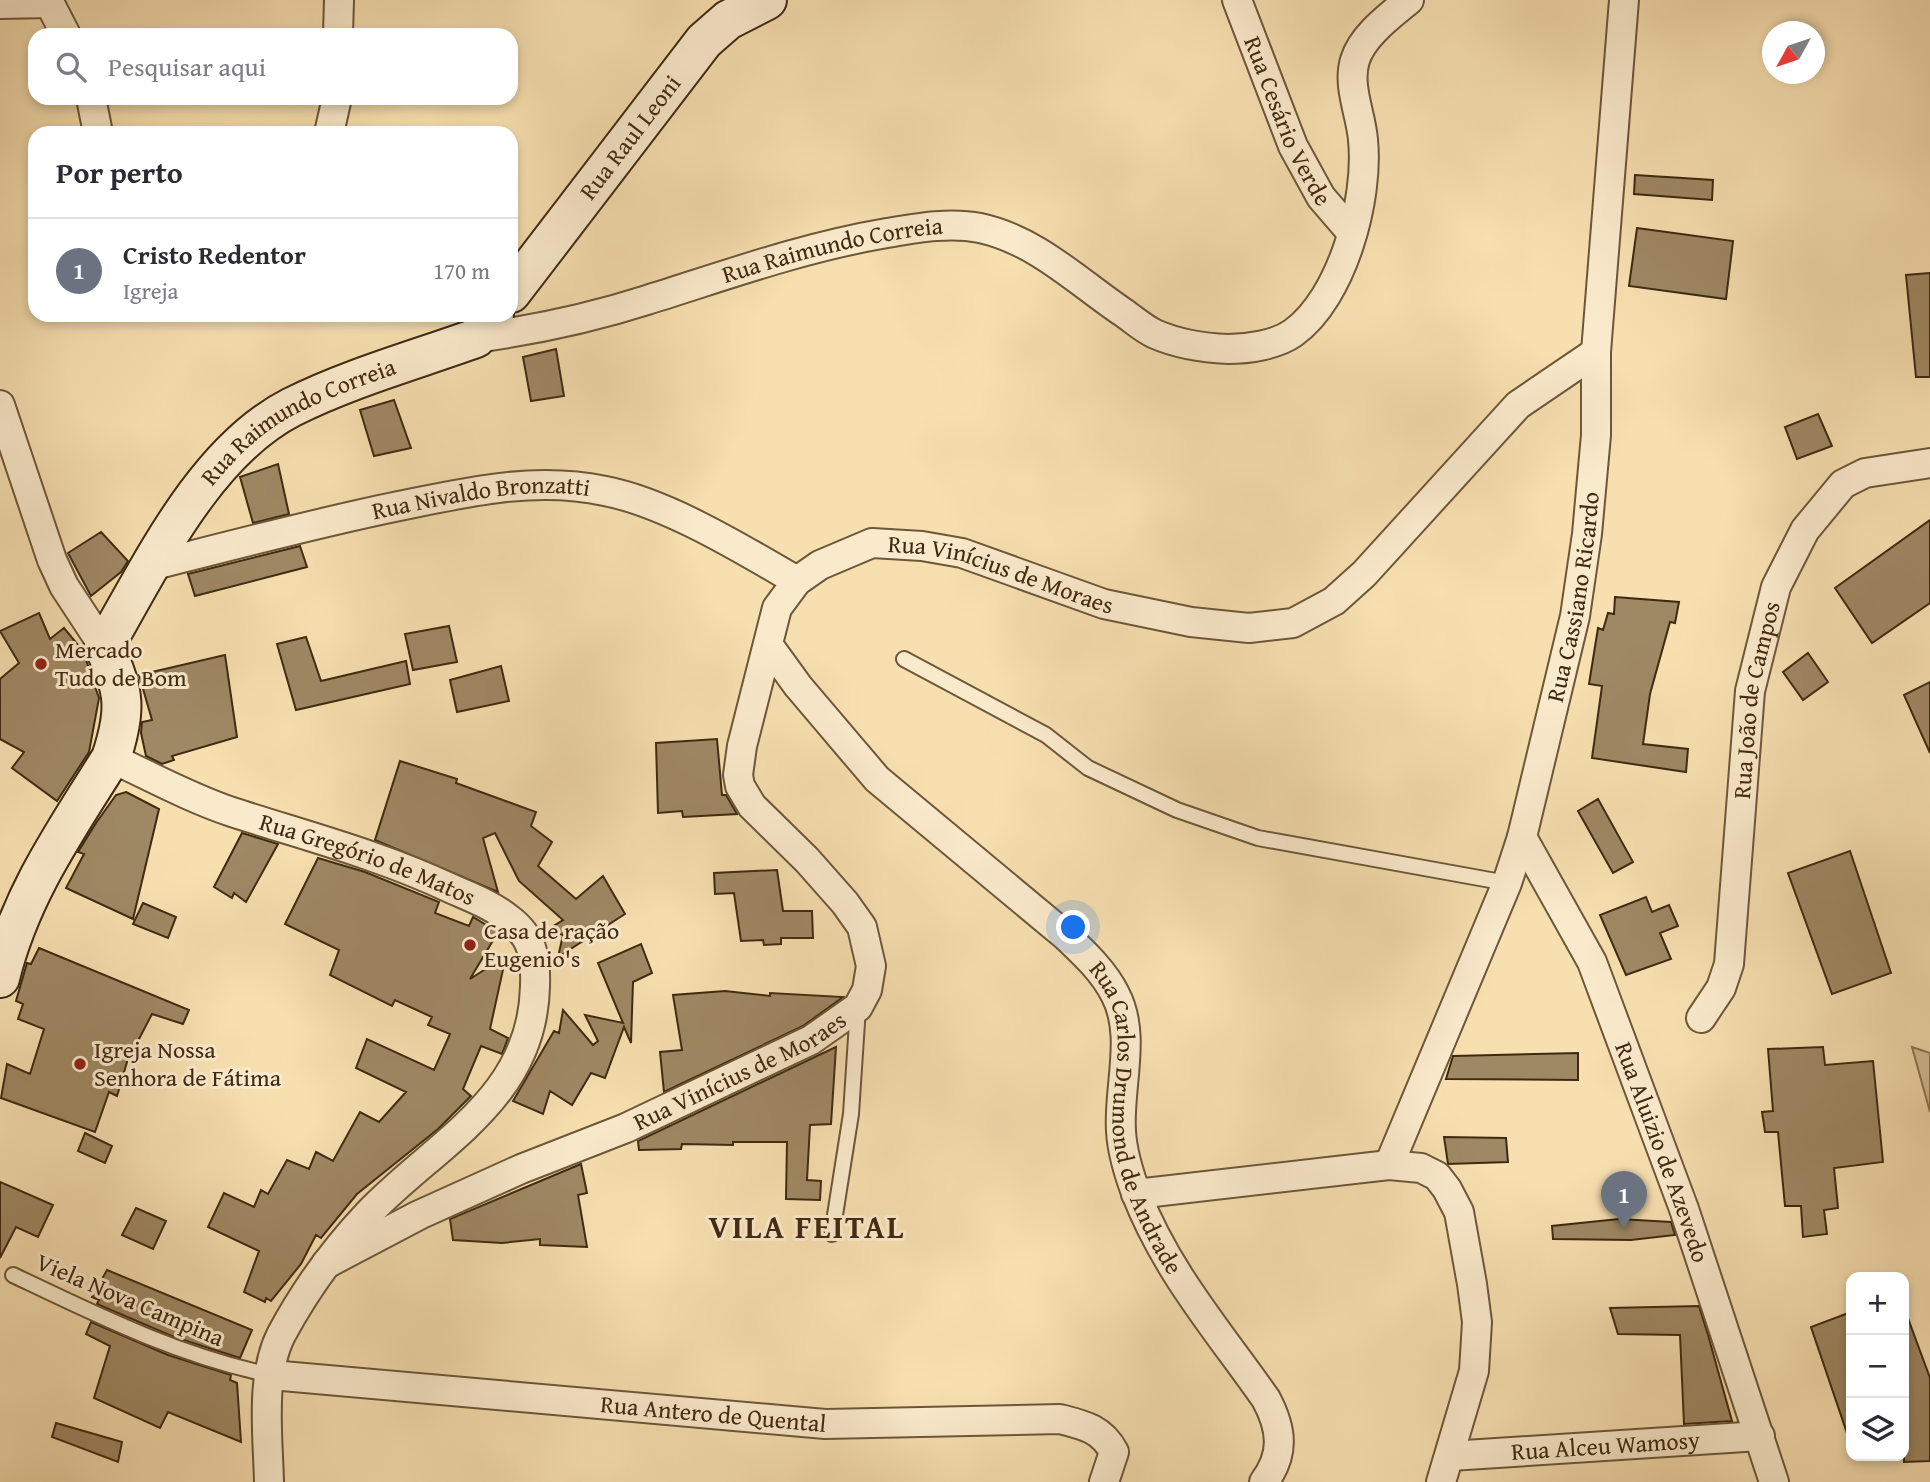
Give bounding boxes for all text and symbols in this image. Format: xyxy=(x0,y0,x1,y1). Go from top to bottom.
north arrow xyxy=(1762,21,1825,84)
search box xyxy=(28,28,518,105)
street label: Rua Cesário Verde xyxy=(1235,31,1340,214)
text: Pesquisar aqui xyxy=(108,47,266,86)
icon: search xyxy=(52,48,90,86)
street label: Rua Raul Leoni xyxy=(571,67,689,207)
text: Por perto xyxy=(56,150,183,194)
street label: Rua Raimundo Correia xyxy=(717,208,945,292)
text: Cristo Redentor xyxy=(123,235,306,274)
text: 1 xyxy=(73,254,85,287)
text: 170 m xyxy=(433,254,490,287)
text: Igreja xyxy=(123,274,179,307)
street label: Rua Raimundo Correia xyxy=(192,349,401,493)
street label: Rua Nivaldo Bronzatti xyxy=(369,467,593,528)
street label: Rua Cassiano Ricardo xyxy=(1537,490,1608,706)
street label: Rua Vinícius de Moraes xyxy=(887,526,1116,622)
street label: Rua João de Campos xyxy=(1724,597,1789,800)
place label: Mercado Tudo de Bom xyxy=(55,632,187,695)
marker: Mercado Tudo de Bom xyxy=(33,656,49,672)
street label: Rua Gregório de Matos xyxy=(255,804,481,914)
your location xyxy=(1056,910,1090,944)
place label: Casa de ração Eugenio's xyxy=(484,913,619,976)
marker: Casa de ração Eugenio's xyxy=(462,937,478,953)
street label: Rua Carlos Drumond de Andrade xyxy=(1081,953,1191,1281)
street label: Rua Vinícius de Moraes xyxy=(627,1002,853,1139)
place label: Igreja Nossa Senhora de Fátima xyxy=(94,1032,282,1095)
street label: Rua Aluizio de Azevedo xyxy=(1606,1037,1718,1267)
marker: Igreja Nossa Senhora de Fátima xyxy=(72,1056,88,1072)
pin: 1 xyxy=(1601,1171,1647,1229)
district label: VILA FEITAL xyxy=(709,1203,905,1250)
street label: Viela Nova Campina xyxy=(31,1244,230,1355)
map controls xyxy=(1846,1272,1909,1461)
button: + xyxy=(1846,1272,1909,1335)
button: − xyxy=(1846,1335,1909,1398)
street label: Rua Antero de Quental xyxy=(599,1386,828,1441)
button: layers xyxy=(1846,1398,1909,1461)
street label: Rua Alceu Wamosy xyxy=(1510,1422,1701,1469)

